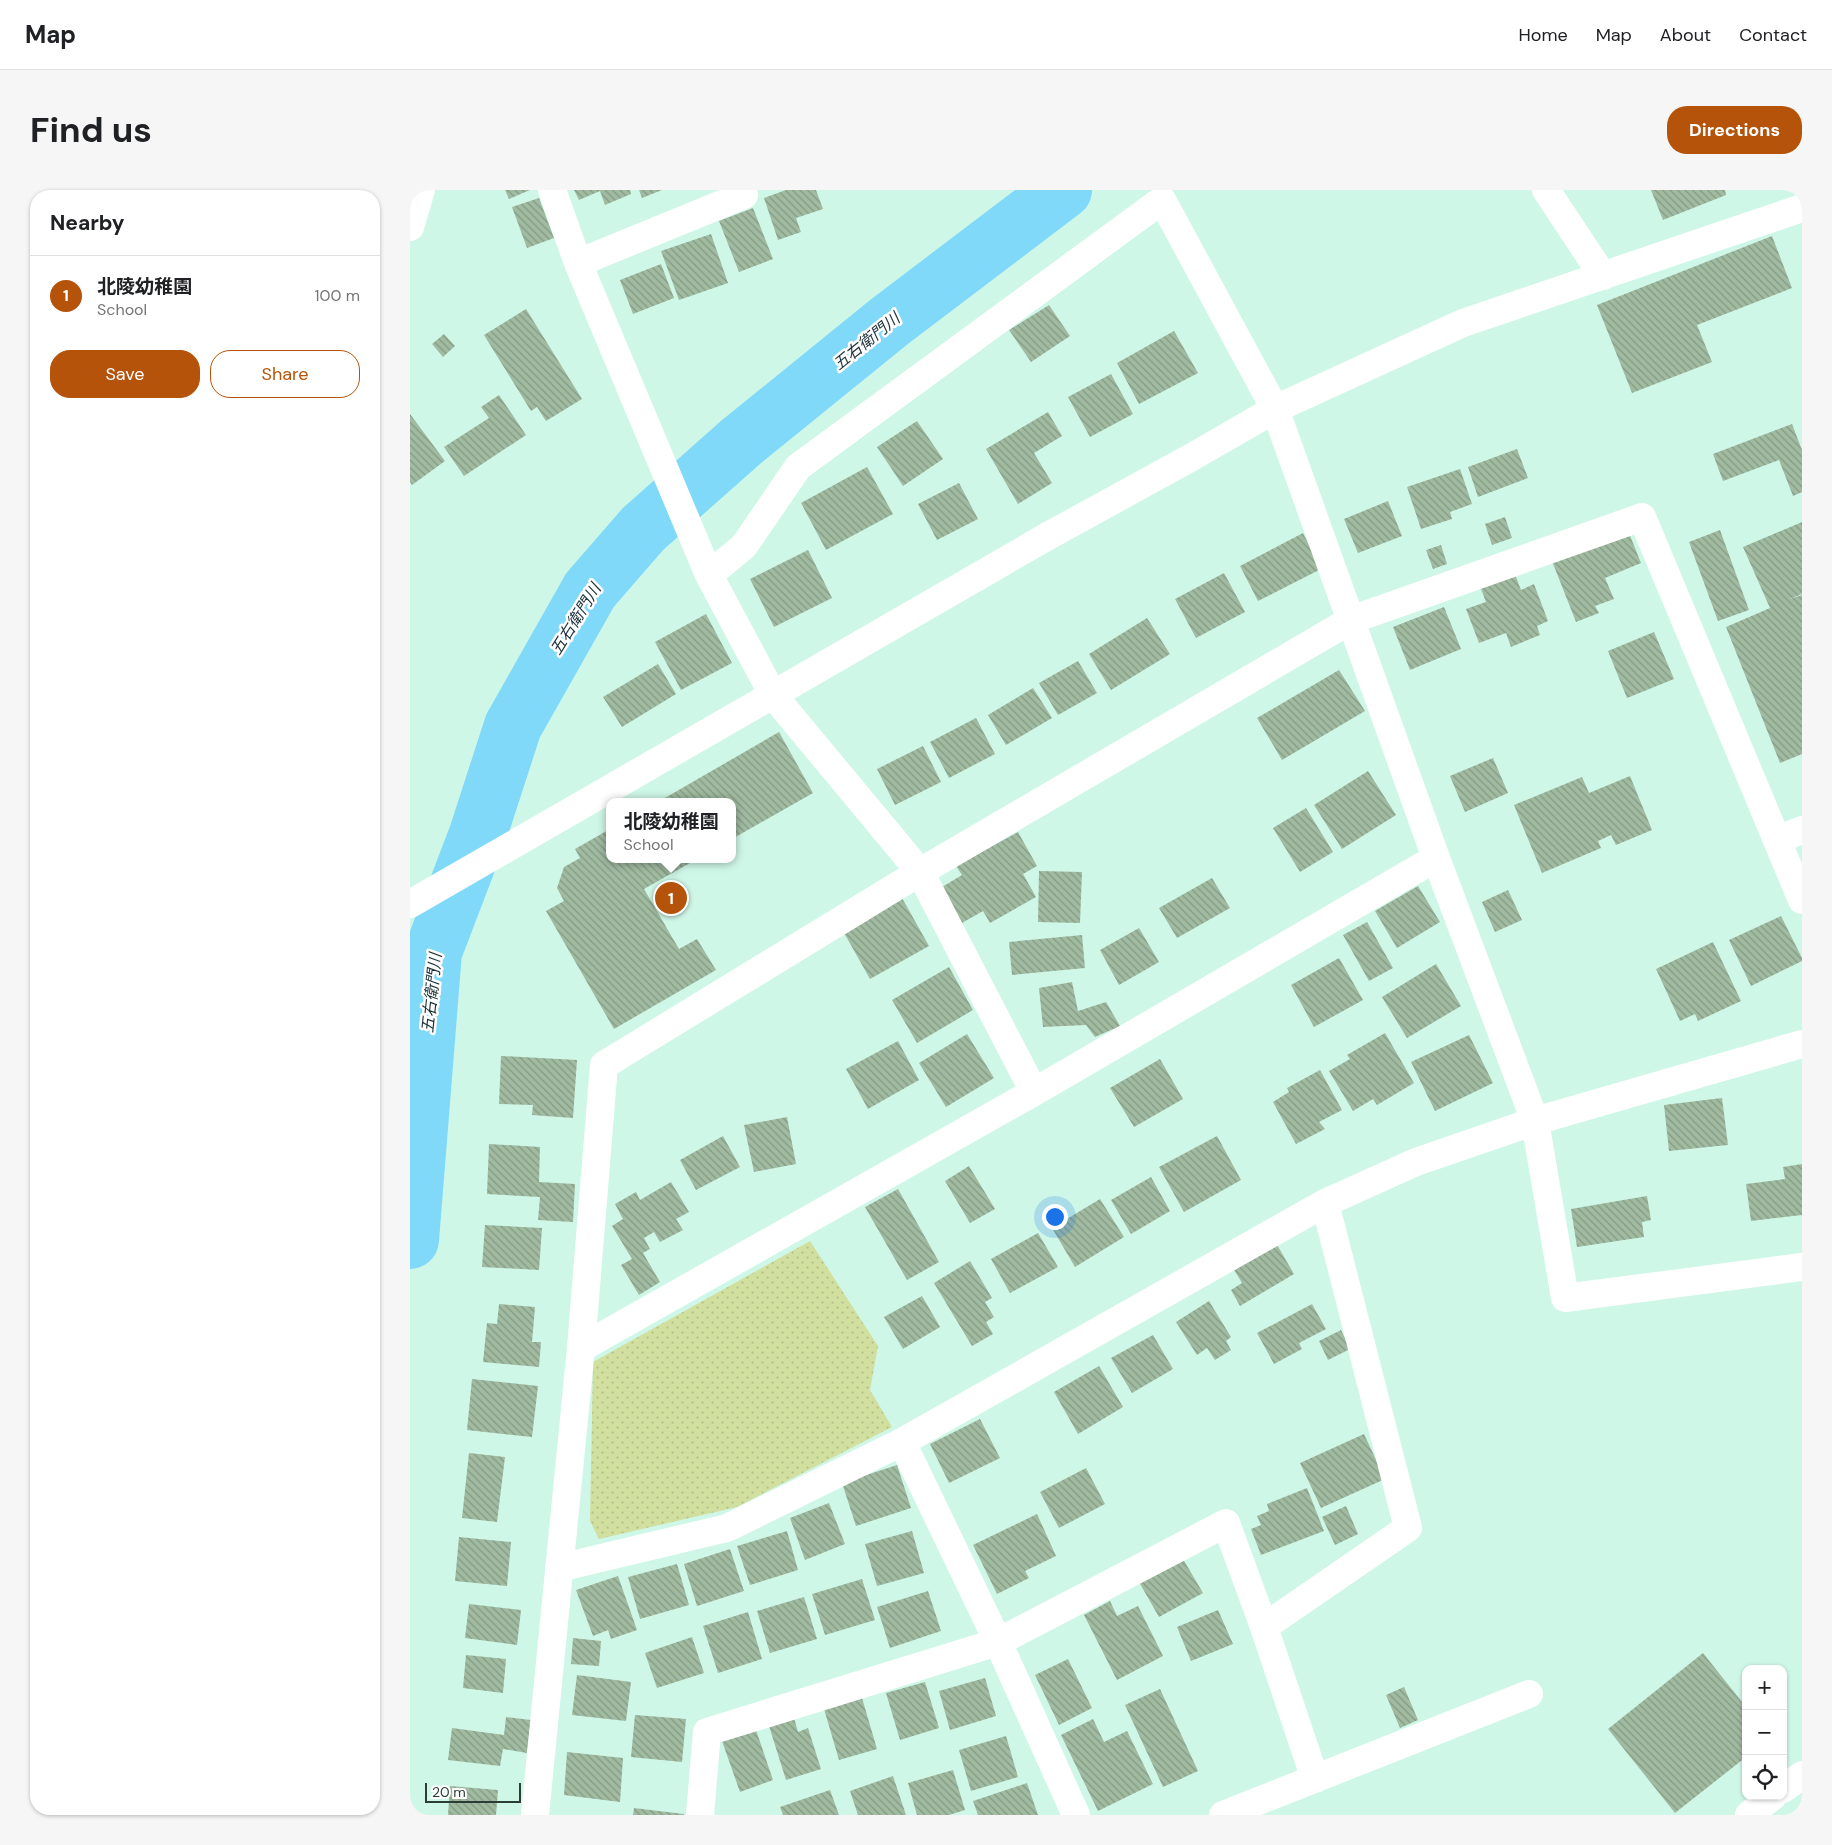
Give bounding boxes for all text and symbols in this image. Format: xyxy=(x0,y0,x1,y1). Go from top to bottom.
text: Map xyxy=(25,19,76,50)
text: Home xyxy=(1518,23,1568,47)
text: Map xyxy=(1596,23,1632,47)
text: About xyxy=(1660,23,1711,47)
text: Contact xyxy=(1739,23,1807,47)
button: Directions xyxy=(1667,106,1802,154)
text: Find us xyxy=(30,107,152,153)
text: Nearby xyxy=(50,209,124,237)
text: 北陵幼稚園 xyxy=(97,274,192,299)
text: 1 xyxy=(63,285,69,306)
text: 100 m xyxy=(315,285,360,306)
text: School xyxy=(97,299,147,320)
water label: 五右衛門川 xyxy=(829,307,906,375)
button: Save xyxy=(50,350,200,398)
button: Share xyxy=(210,350,360,398)
water label: 五右衛門川 xyxy=(545,578,607,659)
popup xyxy=(606,798,736,863)
text: 北陵幼稚園 xyxy=(623,809,719,834)
text: School xyxy=(623,834,674,855)
pin: 1 xyxy=(655,879,687,917)
water label: 五右衛門川 xyxy=(417,950,446,1034)
your location xyxy=(1042,1204,1068,1230)
map controls xyxy=(1742,1665,1787,1800)
button: + xyxy=(1742,1665,1787,1710)
button: − xyxy=(1742,1710,1787,1755)
button: locate xyxy=(1742,1755,1787,1800)
scale bar xyxy=(425,1780,521,1803)
text: 20 m xyxy=(432,1783,466,1801)

